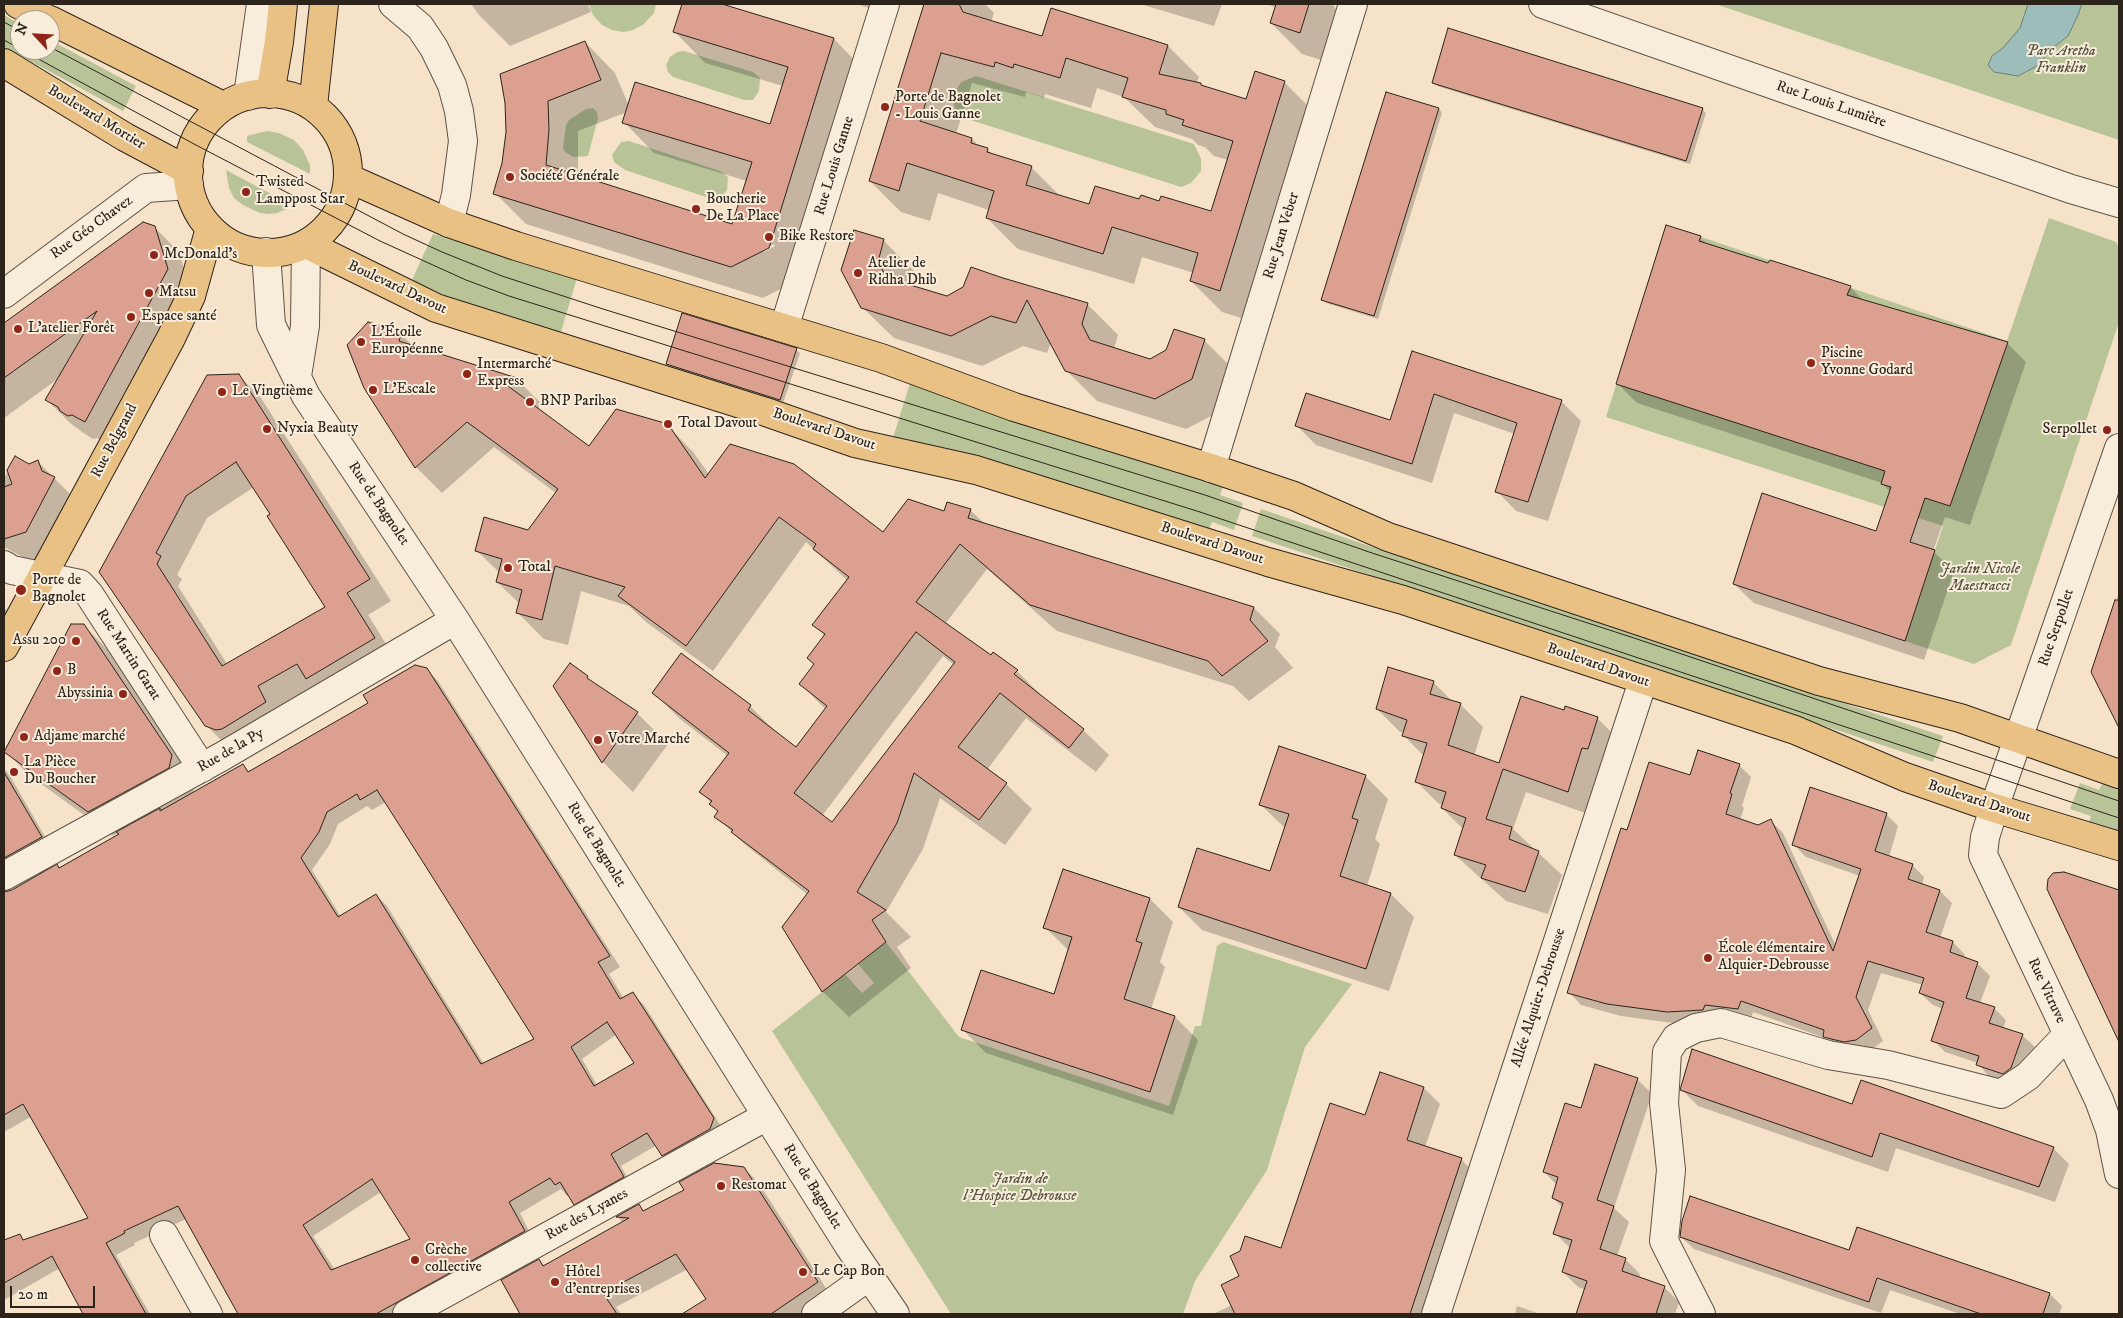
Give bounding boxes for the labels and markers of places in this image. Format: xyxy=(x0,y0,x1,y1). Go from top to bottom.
place label: Porte de Bagnolet - Louis Ganne xyxy=(895,89,1001,124)
marker: Porte de Bagnolet - Louis Ganne xyxy=(879,101,891,113)
place label: Société Générale xyxy=(520,168,619,186)
marker: Société Générale xyxy=(504,171,516,183)
place label: Twisted Lamppost Star xyxy=(256,174,344,209)
marker: Twisted Lamppost Star xyxy=(240,186,252,198)
place label: Boucherie De La Place xyxy=(706,191,779,226)
marker: Boucherie De La Place xyxy=(690,203,702,215)
place label: Bike Restore xyxy=(779,228,854,246)
marker: Bike Restore xyxy=(763,231,775,243)
place label: McDonald's xyxy=(164,246,237,264)
marker: McDonald's xyxy=(148,249,160,261)
place label: Atelier de Ridha Dhib xyxy=(868,255,937,290)
marker: Atelier de Ridha Dhib xyxy=(852,267,864,279)
place label: Matsu xyxy=(159,284,196,302)
marker: Matsu xyxy=(143,287,155,299)
place label: Espace santé xyxy=(141,308,217,326)
marker: Espace santé xyxy=(125,311,137,323)
place label: L’atelier Forêt xyxy=(28,320,115,338)
marker: L’atelier Forêt xyxy=(12,323,24,335)
place label: L'Étoile Européenne xyxy=(371,324,444,359)
marker: L'Étoile Européenne xyxy=(355,336,367,348)
place label: Piscine Yvonne Godard xyxy=(1821,345,1913,380)
place label: Intermarché Express xyxy=(477,356,551,391)
marker: Piscine Yvonne Godard xyxy=(1805,357,1817,369)
marker: Intermarché Express xyxy=(461,368,473,380)
place label: L'Escale xyxy=(383,381,436,399)
place label: Le Vingtième xyxy=(232,383,313,401)
marker: L'Escale xyxy=(367,384,379,396)
marker: Le Vingtième xyxy=(216,386,228,398)
place label: BNP Paribas xyxy=(540,393,617,411)
marker: BNP Paribas xyxy=(524,396,536,408)
place label: Total Davout xyxy=(678,415,757,433)
marker: Total Davout xyxy=(662,418,674,430)
place label: Nyxia Beauty xyxy=(277,420,358,438)
place label: Serpollet xyxy=(2043,421,2097,439)
marker: Nyxia Beauty xyxy=(261,423,273,435)
marker: Serpollet xyxy=(2101,424,2113,436)
place label: Total xyxy=(518,559,551,577)
marker: Total xyxy=(502,562,514,574)
place label: Porte de Bagnolet xyxy=(32,572,86,607)
marker: Porte de Bagnolet xyxy=(14,583,28,597)
place label: Assu 200 xyxy=(12,632,66,650)
marker: Assu 200 xyxy=(70,635,82,647)
place label: B xyxy=(67,662,76,680)
marker: B xyxy=(51,665,63,677)
place label: Abyssinia xyxy=(57,685,113,703)
marker: Abyssinia xyxy=(117,688,129,700)
place label: Adjame marché xyxy=(34,728,125,746)
marker: Adjame marché xyxy=(18,731,30,743)
place label: Votre Marché xyxy=(608,731,690,749)
marker: Votre Marché xyxy=(592,734,604,746)
place label: La Pièce Du Boucher xyxy=(24,754,96,789)
marker: La Pièce Du Boucher xyxy=(8,766,20,778)
place label: École élémentaire Alquier-Debrousse xyxy=(1718,940,1829,975)
marker: École élémentaire Alquier-Debrousse xyxy=(1702,952,1714,964)
place label: Restomat xyxy=(731,1177,787,1195)
marker: Restomat xyxy=(715,1180,727,1192)
place label: Crèche collective xyxy=(425,1242,482,1277)
marker: Crèche collective xyxy=(409,1254,421,1266)
place label: Le Cap Bon xyxy=(813,1263,885,1281)
place label: Hôtel d'entreprises xyxy=(565,1264,640,1299)
marker: Le Cap Bon xyxy=(797,1266,809,1278)
marker: Hôtel d'entreprises xyxy=(549,1276,561,1288)

